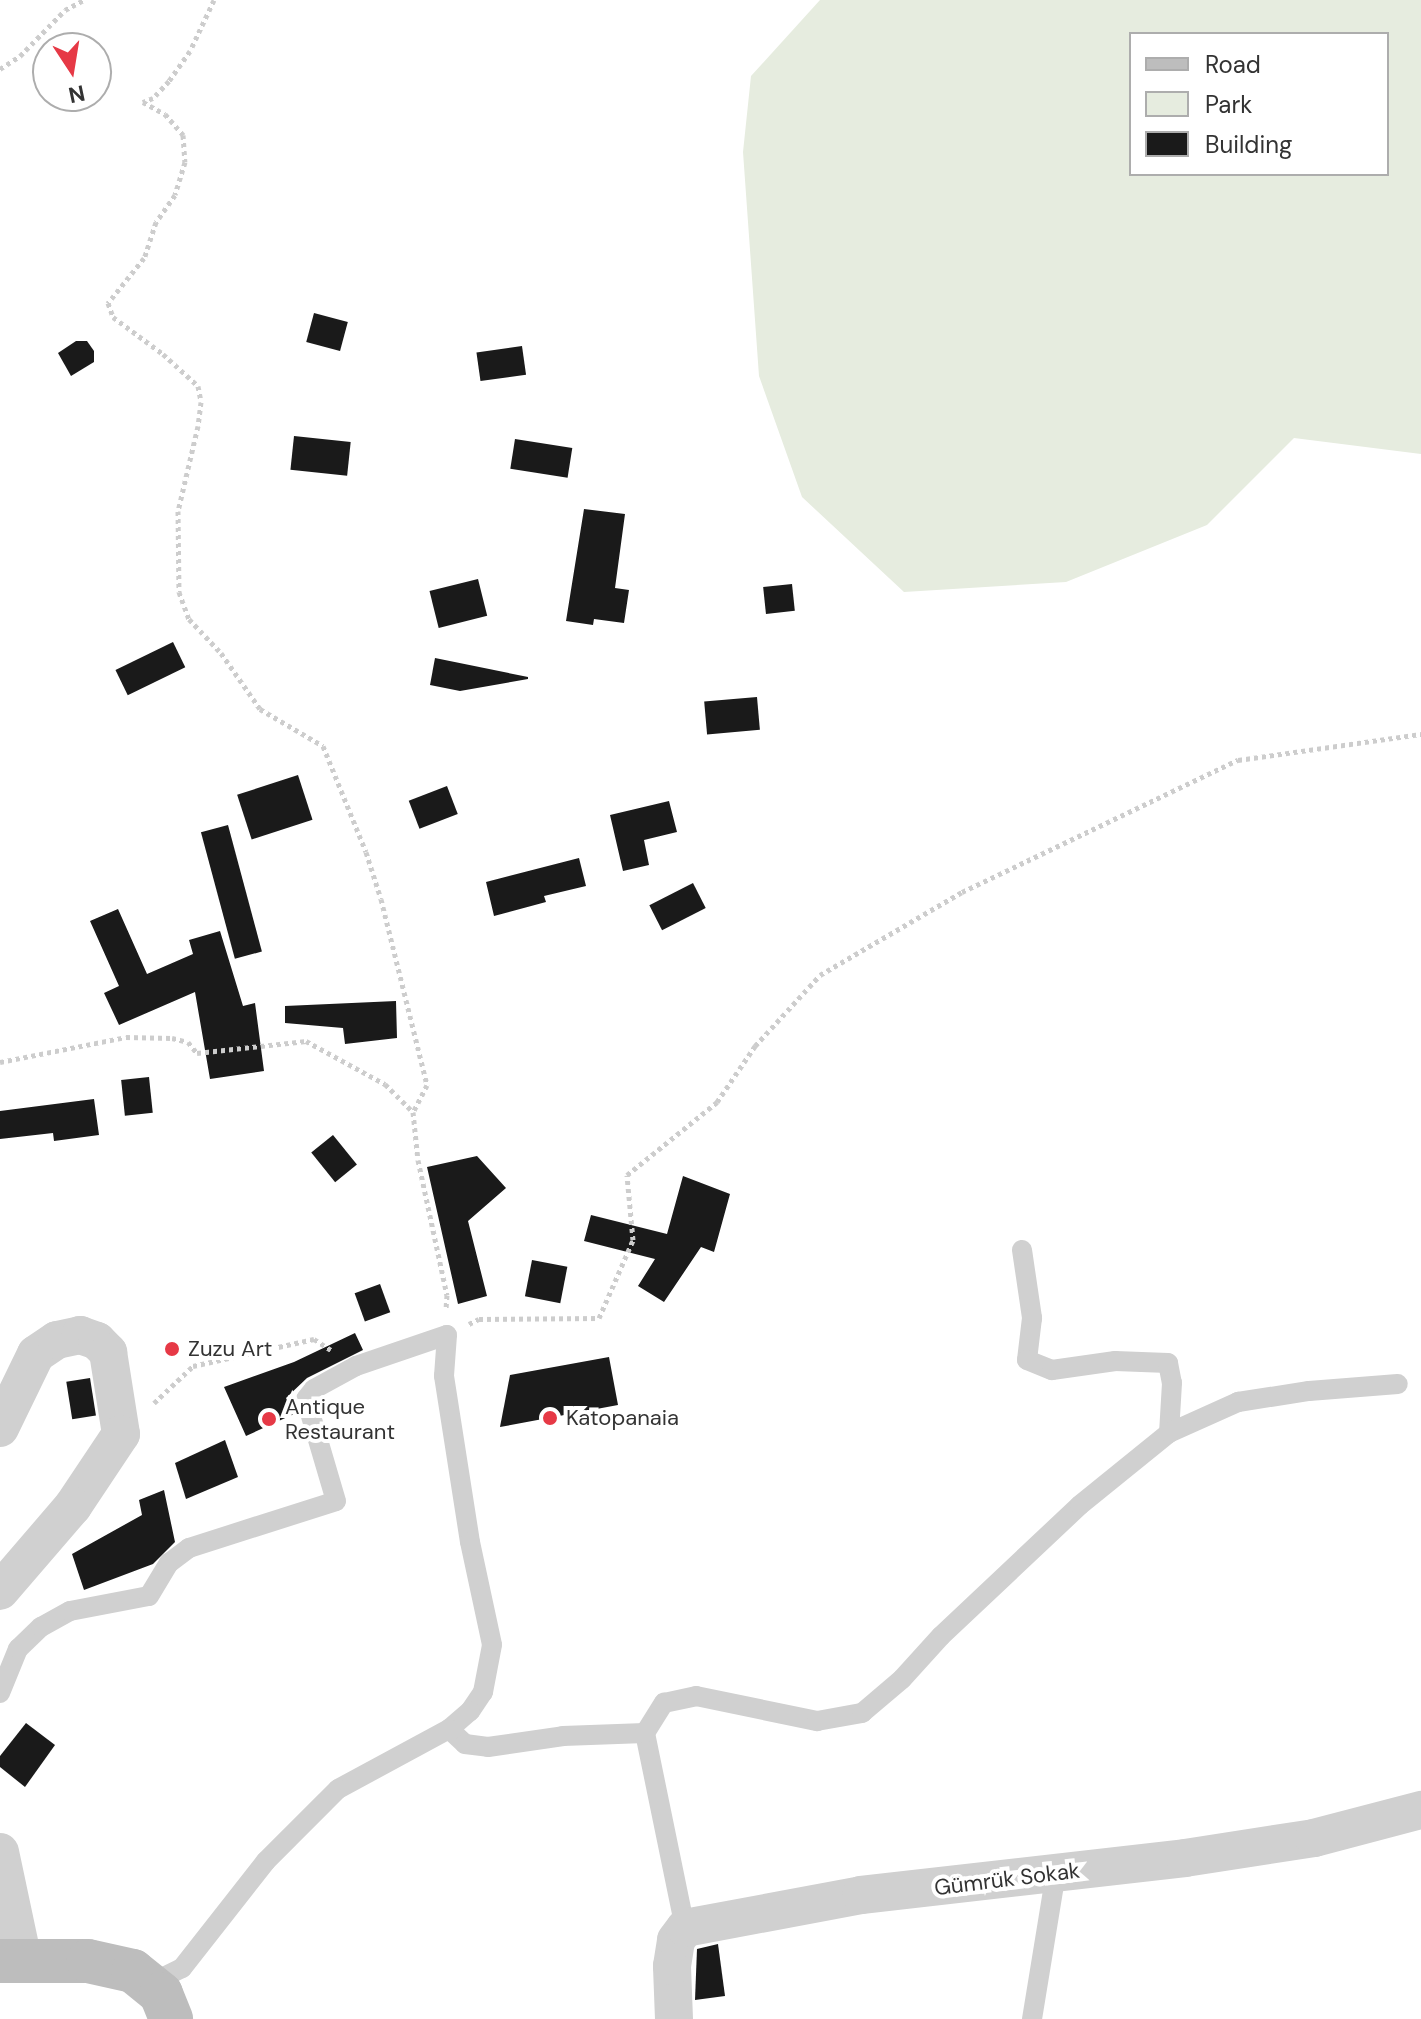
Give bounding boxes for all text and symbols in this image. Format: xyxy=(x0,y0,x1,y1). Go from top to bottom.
north arrow xyxy=(32,32,112,112)
legend xyxy=(1129,32,1389,176)
text: Road xyxy=(1205,49,1261,80)
text: N xyxy=(66,78,88,110)
text: Park xyxy=(1205,89,1252,120)
text: Building xyxy=(1205,129,1292,160)
place label: Zuzu Art xyxy=(188,1336,272,1362)
marker: Zuzu Art xyxy=(163,1340,181,1358)
place label: Antique Restaurant xyxy=(285,1393,395,1444)
place label: Katopanaia xyxy=(566,1405,679,1431)
marker: Katopanaia xyxy=(541,1409,559,1427)
marker: Antique Restaurant xyxy=(260,1410,278,1428)
street label: Gümrük Sokak xyxy=(933,1857,1081,1901)

